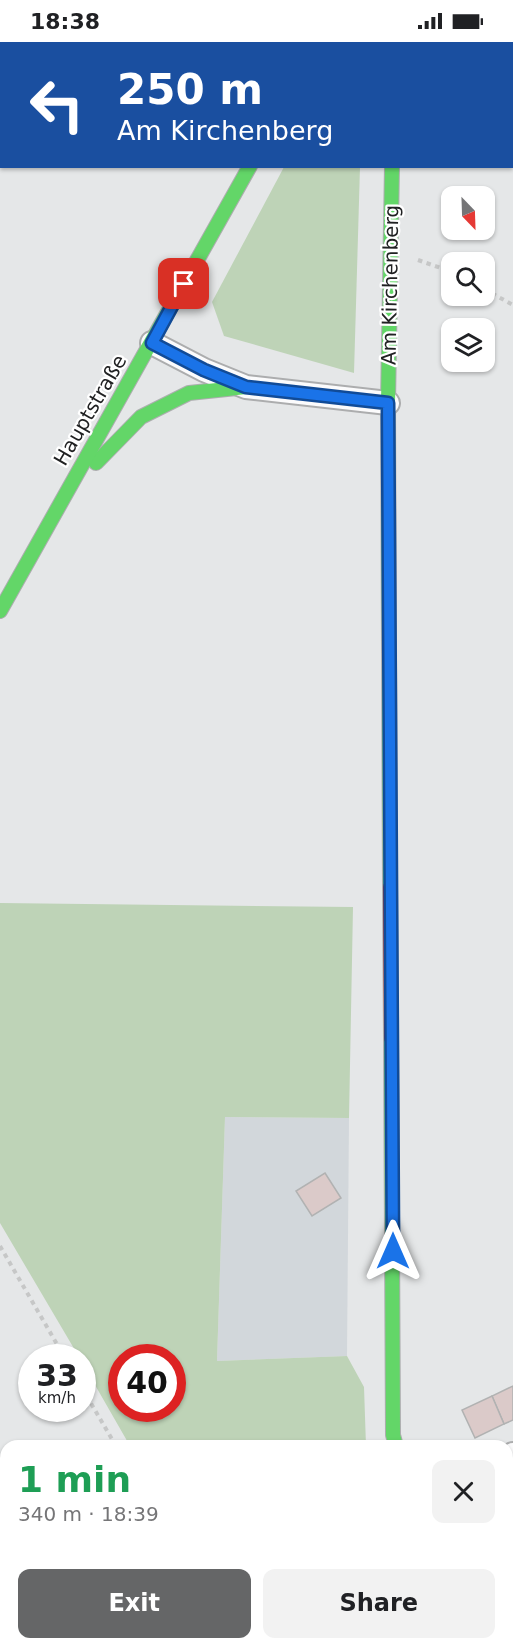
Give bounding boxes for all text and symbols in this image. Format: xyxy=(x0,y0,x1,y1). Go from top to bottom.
text: 18:38 xyxy=(30,9,100,34)
text: 250 m xyxy=(117,65,263,114)
icon: left xyxy=(18,66,96,144)
text: Am Kirchenberg xyxy=(117,115,333,146)
north arrow xyxy=(441,186,495,240)
map controls xyxy=(441,186,495,372)
street label: Am Kirchenberg xyxy=(377,205,403,365)
button: search xyxy=(441,252,495,306)
pin xyxy=(158,258,209,309)
icon: arrive xyxy=(167,267,200,300)
button: layers xyxy=(441,318,495,372)
street label: Hauptstraße xyxy=(49,350,131,470)
position arrow xyxy=(361,1219,425,1283)
speed limit sign: 40 xyxy=(108,1344,186,1422)
text: 33 xyxy=(36,1358,78,1393)
text: km/h xyxy=(38,1389,76,1407)
text: 1 min xyxy=(18,1459,131,1500)
button: close xyxy=(432,1460,495,1523)
text: 340 m · 18:39 xyxy=(18,1502,159,1526)
button: Exit xyxy=(18,1569,251,1638)
button: Share xyxy=(263,1569,495,1638)

